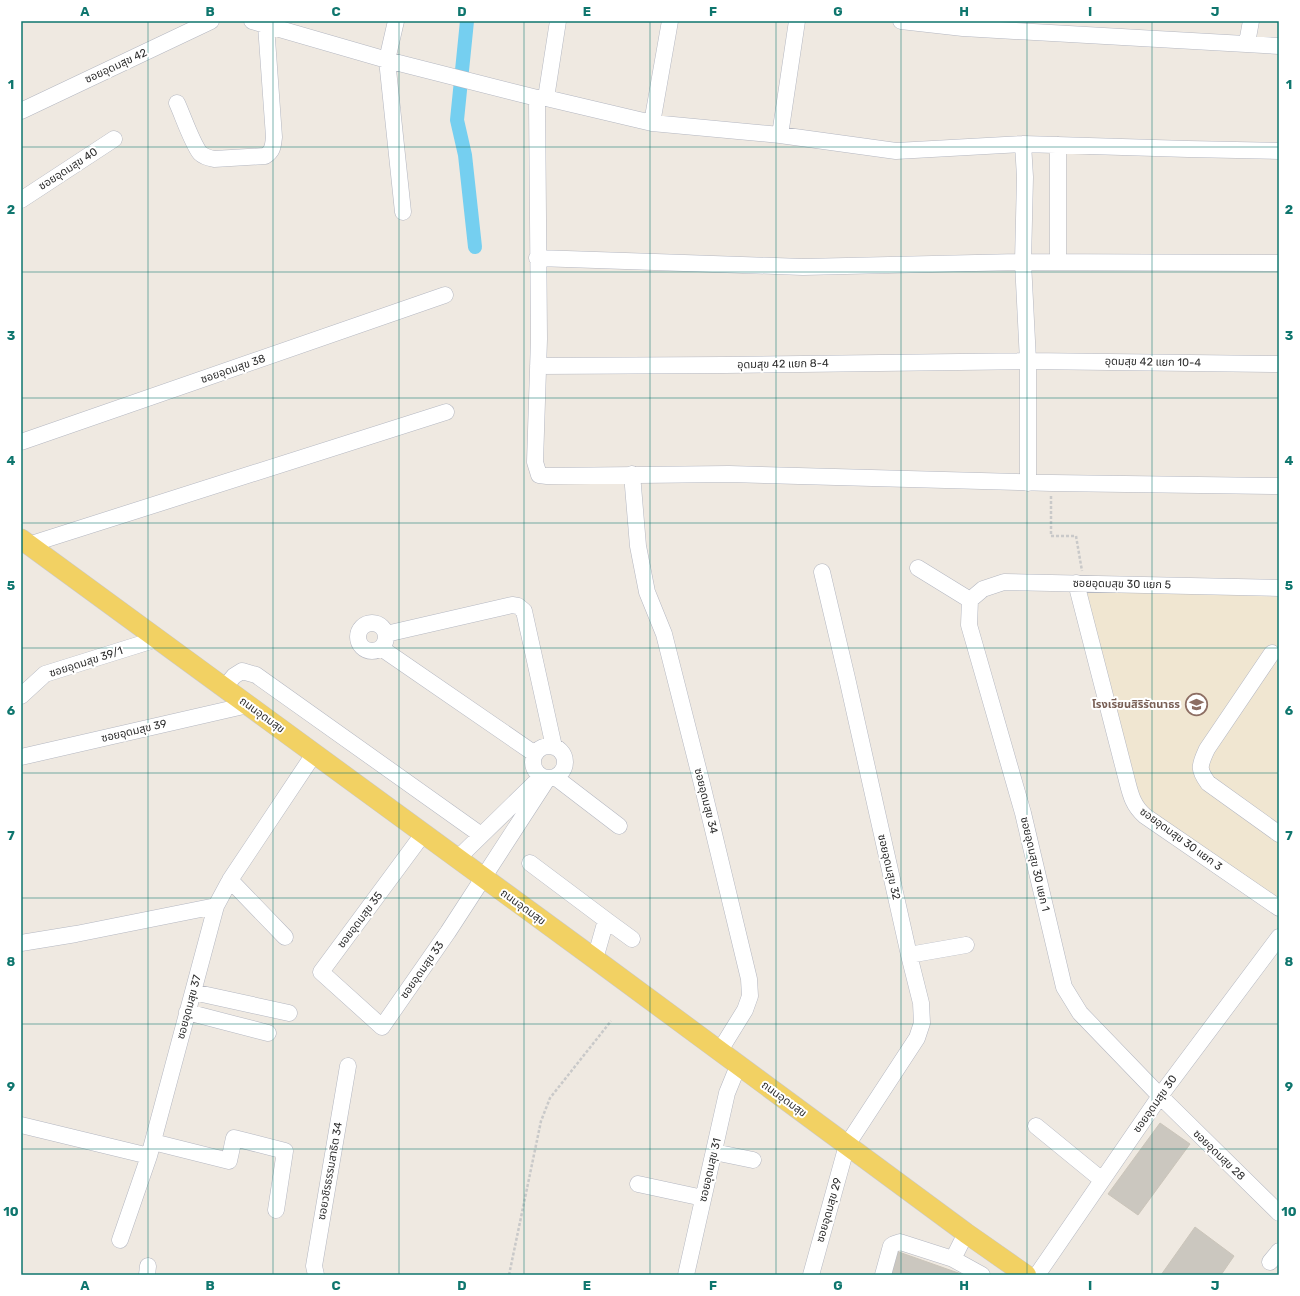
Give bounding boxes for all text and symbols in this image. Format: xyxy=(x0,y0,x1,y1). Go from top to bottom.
text: A xyxy=(80,4,90,19)
text: B xyxy=(205,4,215,19)
text: C xyxy=(331,4,341,19)
text: D xyxy=(457,4,467,19)
text: E xyxy=(583,4,591,19)
text: F xyxy=(709,4,717,19)
text: G xyxy=(833,4,843,19)
text: H xyxy=(959,4,969,19)
text: I xyxy=(1088,4,1092,19)
text: J xyxy=(1211,4,1219,19)
street label: ซอยอุดมสุข 42 xyxy=(83,46,149,86)
text: 1 xyxy=(8,77,14,92)
text: 1 xyxy=(1286,77,1292,92)
street label: ซอยอุดมสุข 40 xyxy=(36,145,100,193)
text: 2 xyxy=(7,202,15,217)
text: 2 xyxy=(1285,202,1293,217)
text: 3 xyxy=(7,328,16,343)
text: 3 xyxy=(1285,328,1294,343)
street label: ซอยอุดมสุข 38 xyxy=(199,352,267,386)
street label: อุดมสุข 42 แยก 10-4 xyxy=(1105,355,1201,369)
street label: อุดมสุข 42 แยก 8-4 xyxy=(737,357,829,371)
text: 4 xyxy=(7,453,16,468)
text: 4 xyxy=(1285,453,1294,468)
street label: ซอยอุดมสุข 30 แยก 5 xyxy=(1073,577,1172,591)
text: 5 xyxy=(7,578,15,593)
text: 5 xyxy=(1285,578,1293,593)
street label: ซอยอุดมสุข 39/1 xyxy=(48,644,124,680)
school or university icon: โรงเรียนสิริรัตนาธร xyxy=(1183,691,1209,717)
street label: ถนนอุดมสุข xyxy=(237,694,287,736)
place label: โรงเรียนสิริรัตนาธร xyxy=(1092,698,1180,711)
text: 6 xyxy=(7,703,16,718)
text: 6 xyxy=(1285,703,1294,718)
street label: ซอยอุดมสุข 39 xyxy=(100,717,168,745)
street label: ซอยอุดมสุข 34 xyxy=(692,767,720,835)
street label: ซอยอุดมสุข 30 แยก 3 xyxy=(1137,805,1225,873)
street label: ซอยอุดมสุข 30 แยก 1 xyxy=(1018,815,1052,913)
text: 7 xyxy=(7,828,15,843)
text: 7 xyxy=(1285,828,1293,843)
street label: ซอยอุดมสุข 32 xyxy=(875,833,903,901)
street label: ถนนอุดมสุข xyxy=(498,886,548,928)
street label: ซอยอุดมสุข 35 xyxy=(335,889,386,951)
street label: ซอยอุดมสุข 33 xyxy=(397,939,447,1001)
text: 8 xyxy=(7,954,16,969)
text: 8 xyxy=(1285,954,1294,969)
street label: ซอยอุดมสุข 37 xyxy=(174,973,204,1041)
street label: ซอยอุดมสุข 30 xyxy=(1130,1073,1180,1135)
street label: ถนนอุดมสุข xyxy=(759,1078,809,1120)
text: 9 xyxy=(7,1079,15,1094)
text: 9 xyxy=(1285,1079,1293,1094)
street label: ซอยวชิรธรรมสาธิต 34 xyxy=(315,1121,345,1221)
street label: ซอยอุดมสุข 28 xyxy=(1190,1127,1248,1183)
street label: ซอยอุดมสุข 31 xyxy=(696,1137,724,1203)
street label: ซอยอุดมสุข 29 xyxy=(814,1176,844,1244)
text: 10 xyxy=(3,1204,19,1219)
text: 10 xyxy=(1281,1204,1297,1219)
text: A xyxy=(80,1278,90,1293)
text: B xyxy=(205,1278,215,1293)
text: C xyxy=(331,1278,341,1293)
text: D xyxy=(457,1278,467,1293)
text: E xyxy=(583,1278,591,1293)
text: F xyxy=(709,1278,717,1293)
text: G xyxy=(833,1278,843,1293)
text: H xyxy=(959,1278,969,1293)
text: I xyxy=(1088,1278,1092,1293)
text: J xyxy=(1211,1278,1219,1293)

